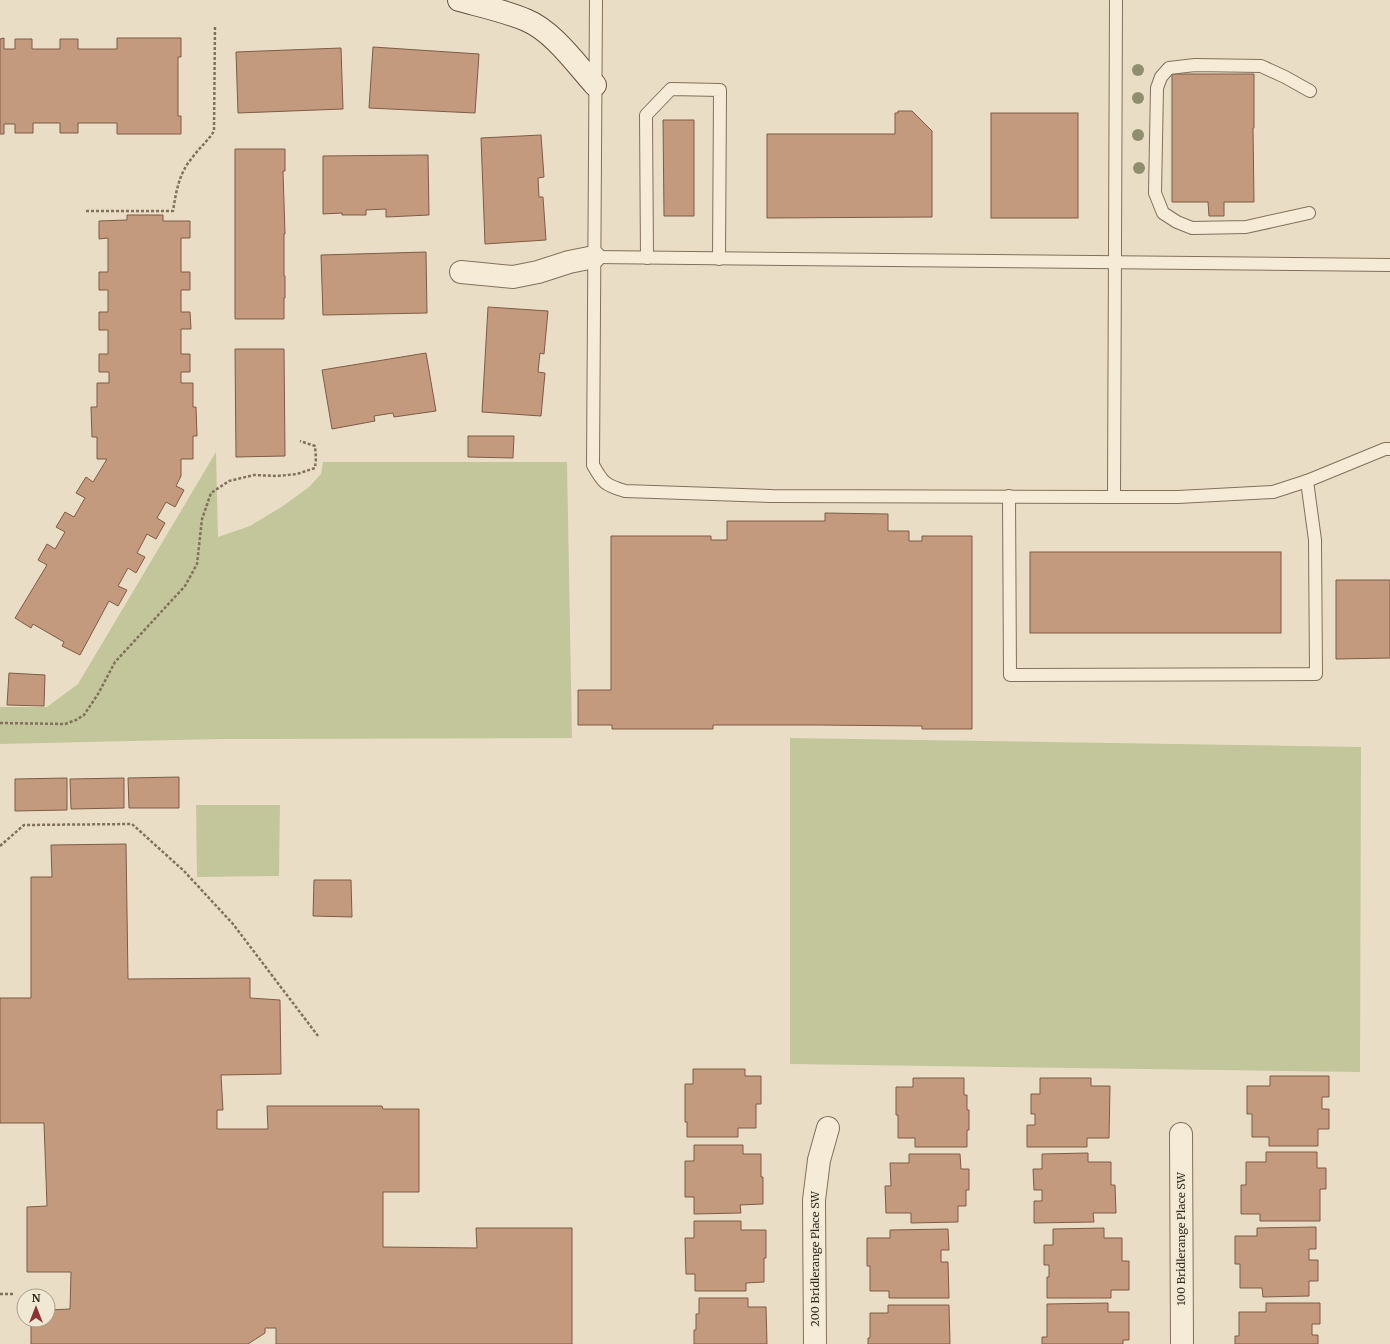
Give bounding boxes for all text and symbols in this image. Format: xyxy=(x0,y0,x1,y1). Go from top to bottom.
street label: 100 Bridlerange Place SW xyxy=(1174,1171,1188,1306)
street label: 200 Bridlerange Place SW xyxy=(808,1190,822,1327)
north arrow xyxy=(16,1288,56,1328)
text: N xyxy=(32,1291,41,1305)

